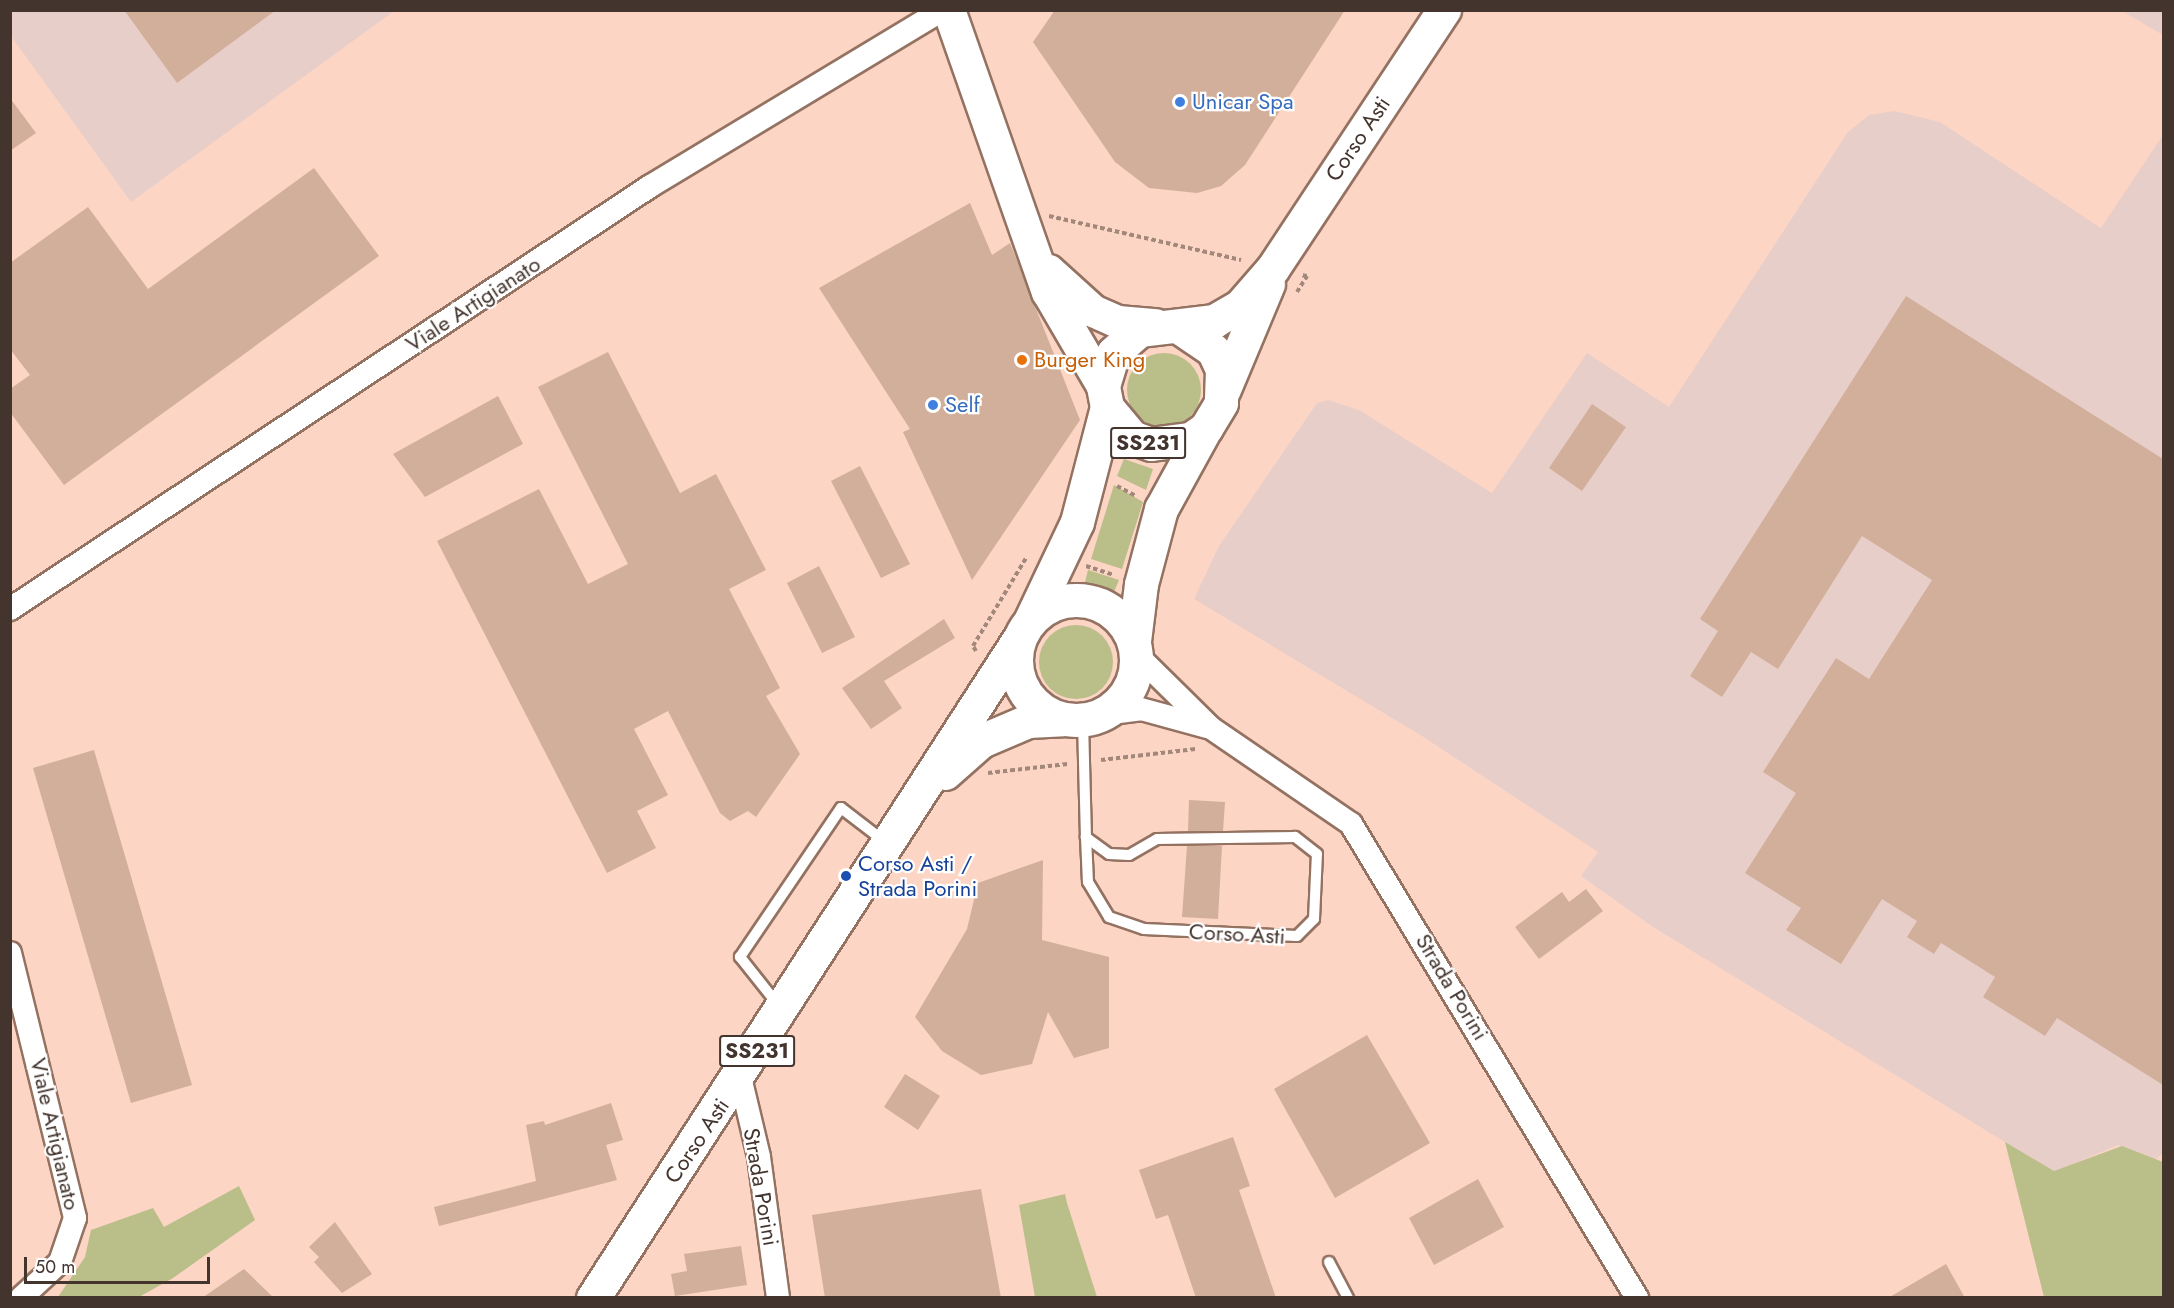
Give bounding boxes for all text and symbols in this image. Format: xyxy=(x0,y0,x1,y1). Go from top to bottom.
place label: Unicar Spa xyxy=(1192,89,1293,115)
street label: Corso Asti xyxy=(1320,92,1396,186)
marker: Unicar Spa xyxy=(1173,95,1187,109)
street label: Viale Artigianato xyxy=(401,251,545,357)
place label: Burger King xyxy=(1034,347,1145,373)
marker: Burger King xyxy=(1015,353,1029,367)
place label: Self xyxy=(945,392,980,418)
marker: Self xyxy=(926,398,940,412)
road number: SS231 xyxy=(1109,425,1187,461)
place label: Corso Asti / Strada Porini xyxy=(858,850,977,902)
marker: Corso Asti / Strada Porini xyxy=(839,869,853,883)
street label: Corso Asti xyxy=(1188,918,1286,950)
street label: Strada Porini xyxy=(1410,929,1494,1045)
road number: SS231 xyxy=(718,1033,796,1069)
street label: Viale Artigianato xyxy=(25,1055,85,1213)
street label: Corso Asti xyxy=(659,1094,735,1188)
street label: Strada Porini xyxy=(738,1126,784,1248)
scale bar xyxy=(27,1245,213,1283)
text: 50 m xyxy=(35,1254,75,1280)

